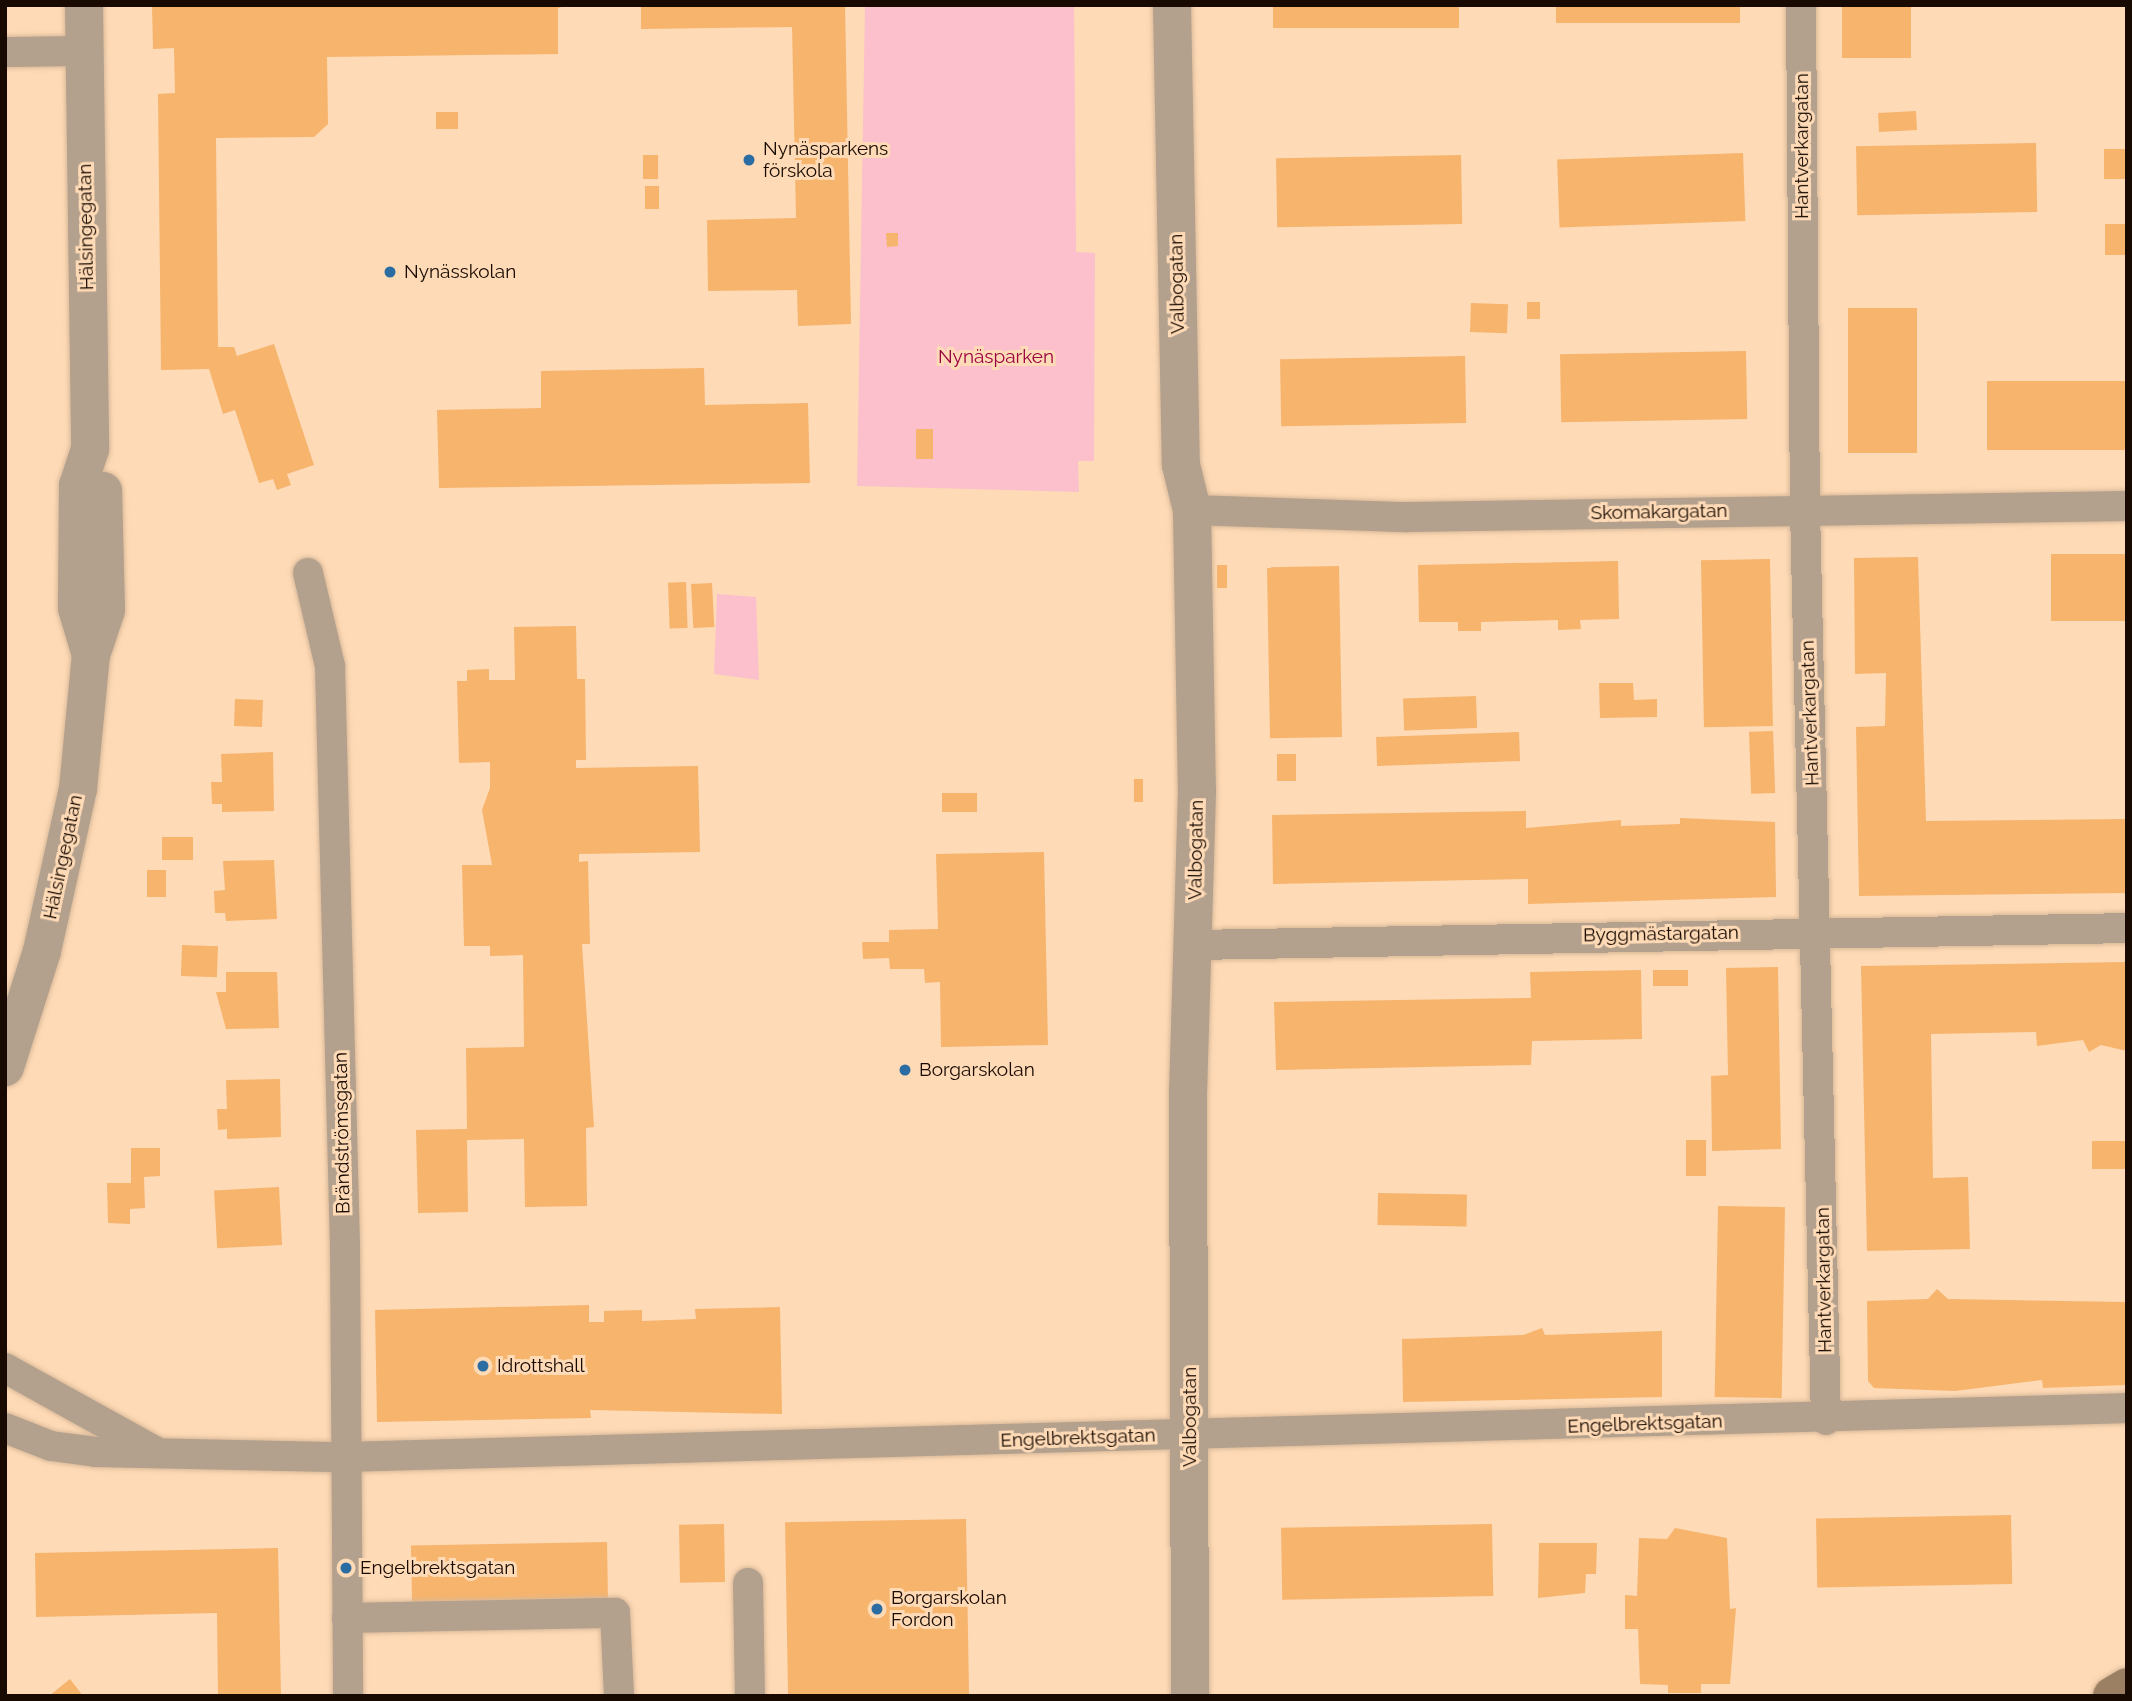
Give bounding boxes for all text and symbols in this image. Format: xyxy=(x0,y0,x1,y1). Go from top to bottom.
street label: Hantverkargatan xyxy=(1791,73,1813,219)
place label: Nynäsparkens förskola xyxy=(763,138,888,182)
marker: Nynäsparkens förskola xyxy=(741,152,757,168)
street label: Hälsingegatan xyxy=(73,164,99,290)
street label: Valbogatan xyxy=(1165,234,1189,334)
place label: Nynässkolan xyxy=(404,261,516,283)
marker: Nynässkolan xyxy=(382,264,398,280)
park label: Nynäsparken xyxy=(938,346,1054,368)
street label: Skomakargatan xyxy=(1590,499,1728,525)
street label: Hantverkargatan xyxy=(1796,640,1824,786)
street label: Hälsingegatan xyxy=(39,793,87,921)
street label: Valbogatan xyxy=(1184,800,1208,900)
street label: Byggmästargatan xyxy=(1583,921,1739,947)
street label: Brändströmsgatan xyxy=(329,1052,355,1214)
place label: Borgarskolan xyxy=(919,1059,1035,1081)
marker: Borgarskolan xyxy=(897,1062,913,1078)
street label: Hantverkargatan xyxy=(1811,1207,1837,1353)
place label: Idrottshall xyxy=(497,1355,585,1377)
marker: Idrottshall xyxy=(475,1358,491,1374)
street label: Valbogatan xyxy=(1179,1367,1201,1467)
street label: Engelbrektsgatan xyxy=(1567,1410,1723,1438)
street label: Engelbrektsgatan xyxy=(1000,1424,1156,1452)
place label: Engelbrektsgatan xyxy=(360,1557,515,1579)
marker: Engelbrektsgatan xyxy=(338,1560,354,1576)
place label: Borgarskolan Fordon xyxy=(891,1587,1007,1631)
marker: Borgarskolan Fordon xyxy=(869,1601,885,1617)

